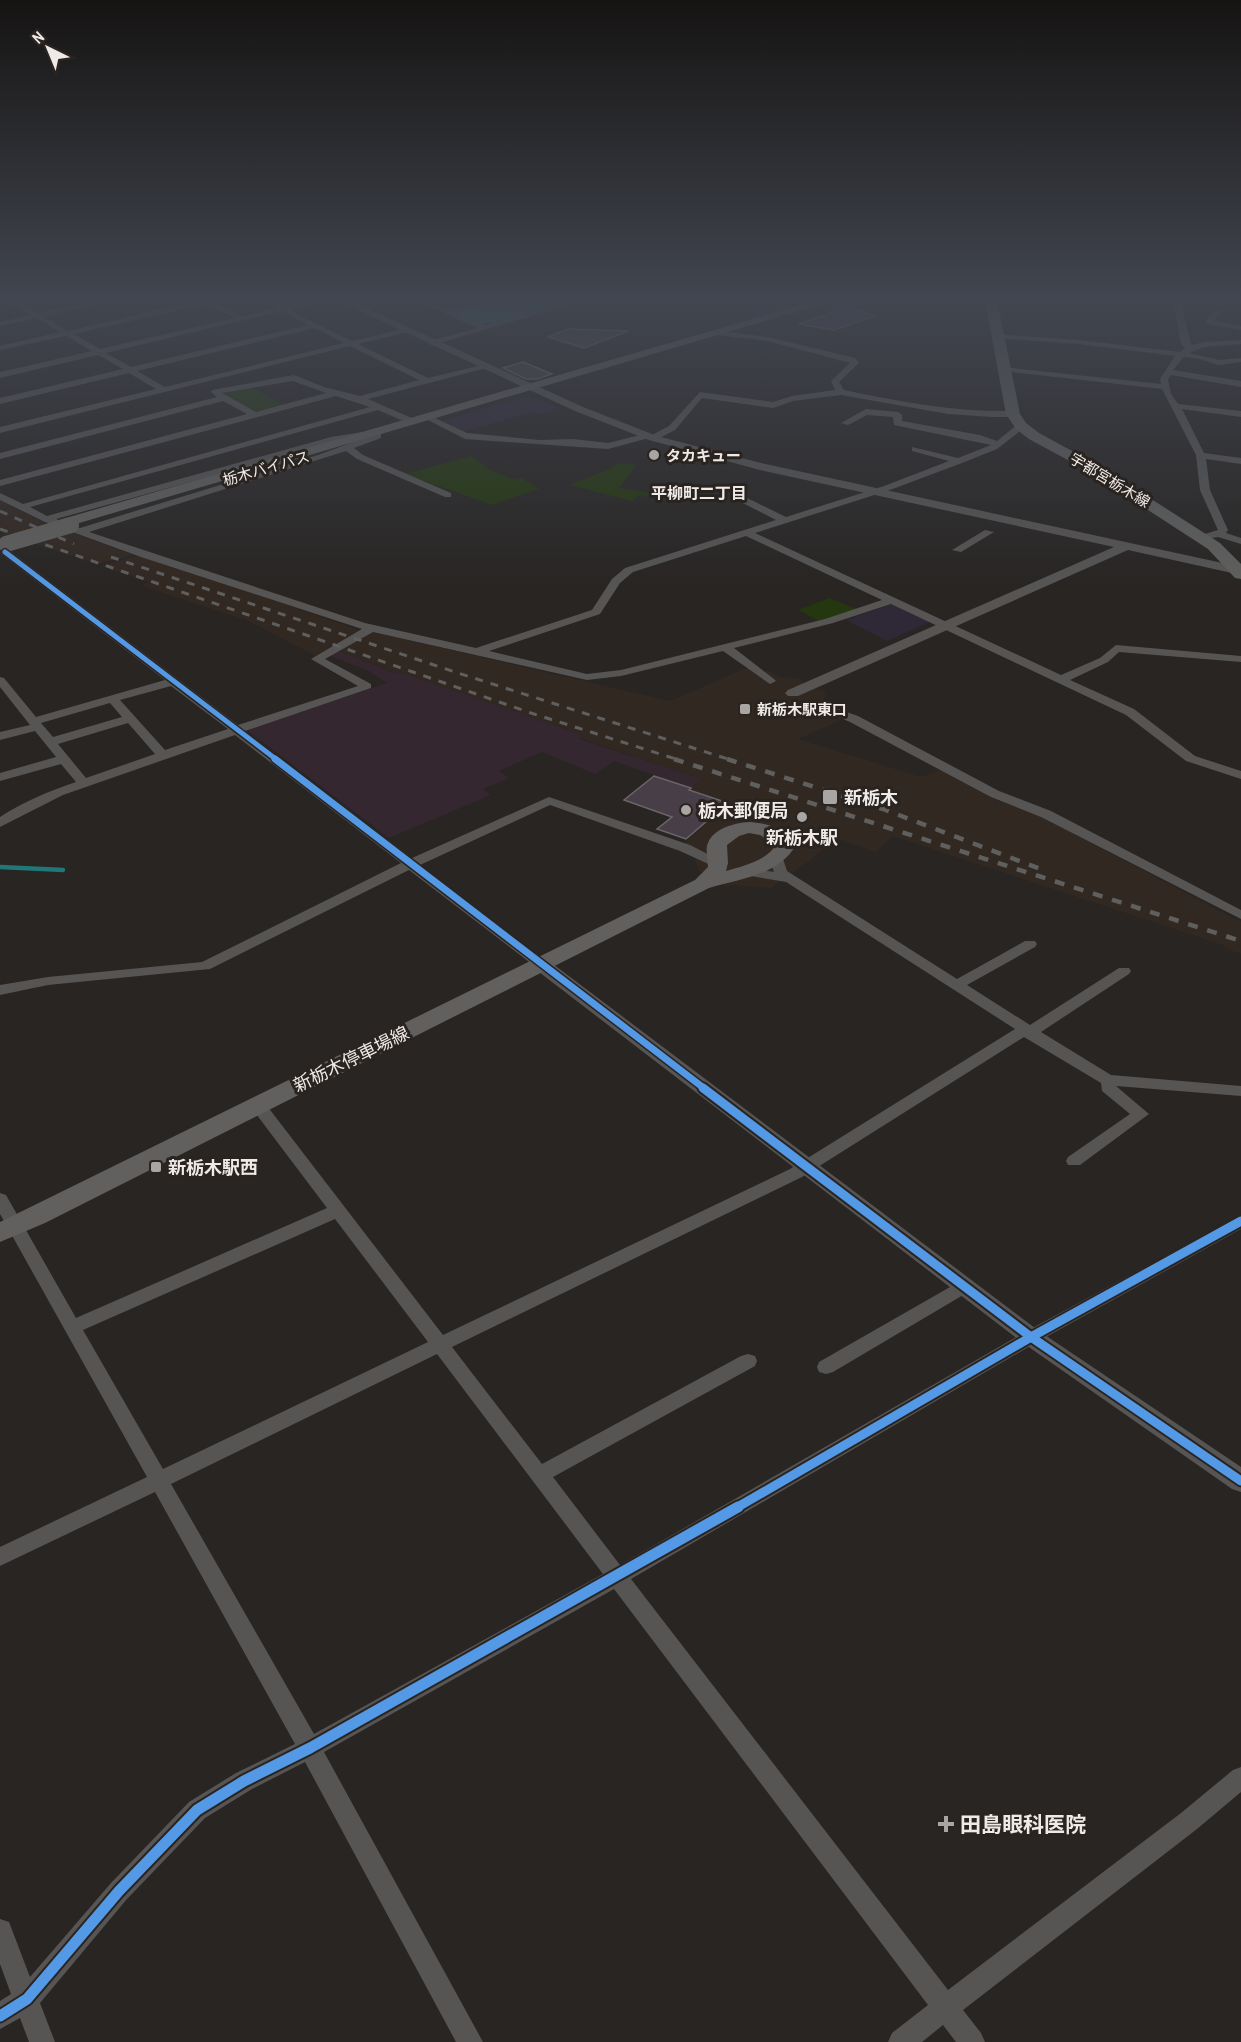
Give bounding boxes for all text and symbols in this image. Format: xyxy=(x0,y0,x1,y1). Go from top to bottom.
north arrow xyxy=(18,18,78,78)
text: N xyxy=(27,26,49,48)
place label: タカキュー xyxy=(666,445,741,466)
street label: 栃木バイパス xyxy=(220,446,312,490)
marker: タカキュー xyxy=(647,448,661,462)
street label: 宇都宮栃木線 xyxy=(1066,448,1154,512)
district label: 平柳町二丁目 xyxy=(651,482,747,504)
place label: 新栃木駅東口 xyxy=(757,699,847,720)
marker: 新栃木駅東口 xyxy=(738,702,752,716)
place label: 新栃木 xyxy=(844,785,898,810)
marker: 新栃木 xyxy=(821,788,839,806)
place label: 栃木郵便局 xyxy=(698,798,788,823)
marker: 栃木郵便局 xyxy=(679,803,693,817)
marker: 新栃木駅 xyxy=(795,810,809,824)
place label: 新栃木駅 xyxy=(766,825,838,850)
street label: 新栃木停車場線 xyxy=(289,1020,413,1098)
place label: 新栃木駅西 xyxy=(168,1155,258,1180)
marker: 新栃木駅西 xyxy=(149,1160,163,1174)
place label: 田島眼科医院 xyxy=(960,1810,1086,1839)
marker: 田島眼科医院 xyxy=(937,1815,955,1833)

